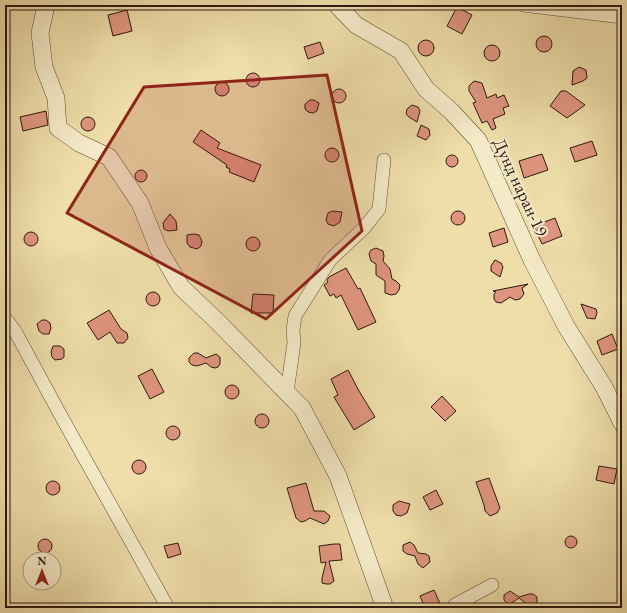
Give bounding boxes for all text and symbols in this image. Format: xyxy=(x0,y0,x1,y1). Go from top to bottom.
street label: Дунд наран-19 xyxy=(488,134,554,240)
north arrow xyxy=(22,551,62,591)
text: N xyxy=(38,554,47,568)

